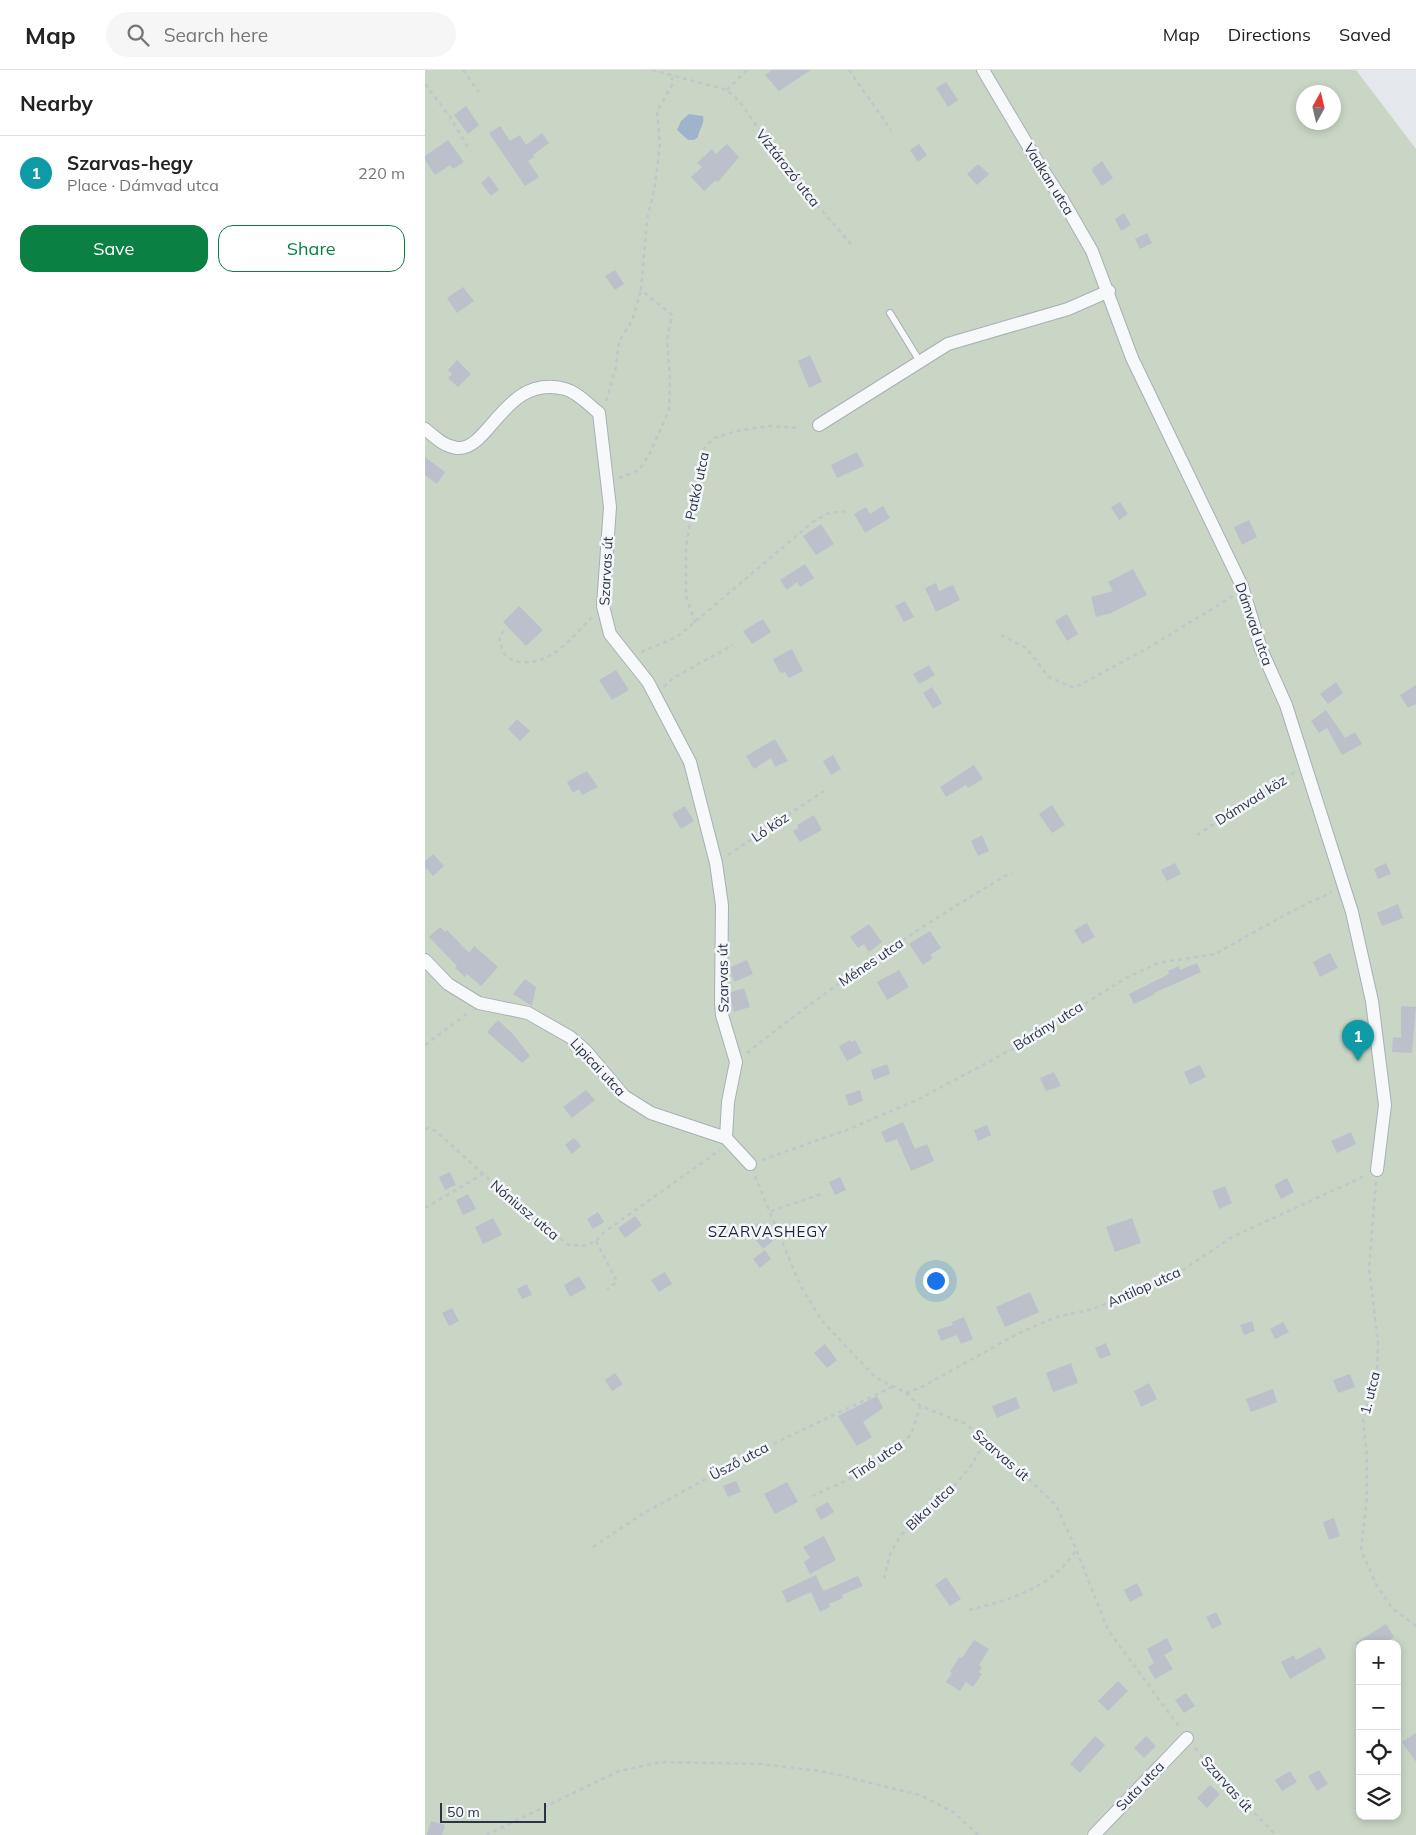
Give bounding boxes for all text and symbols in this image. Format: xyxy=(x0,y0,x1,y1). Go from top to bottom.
search box xyxy=(106,12,456,57)
text: Map xyxy=(25,20,76,50)
icon: search xyxy=(124,21,152,49)
text: Search here xyxy=(164,23,268,47)
text: Map xyxy=(1163,23,1200,46)
text: Directions xyxy=(1228,23,1311,46)
text: Saved xyxy=(1339,23,1391,46)
north arrow xyxy=(1296,85,1341,130)
text: Nearby xyxy=(20,90,93,116)
street label: Víztározó utca xyxy=(752,126,824,210)
street label: Vadkan utca xyxy=(1020,140,1078,218)
text: Szarvas-hegy xyxy=(67,151,193,175)
text: 1 xyxy=(31,163,41,183)
text: 220 m xyxy=(358,163,405,183)
text: Place · Dámvad utca xyxy=(67,175,219,195)
button: Save xyxy=(20,225,208,272)
button: Share xyxy=(218,225,405,272)
street label: Patkó utca xyxy=(681,450,713,522)
street label: Szarvas út xyxy=(595,536,617,606)
street label: Dámvad utca xyxy=(1231,580,1277,668)
street label: Dámvad köz xyxy=(1212,771,1290,829)
street label: Ló köz xyxy=(748,808,792,846)
street label: Ménes utca xyxy=(835,934,907,990)
street label: Szarvas út xyxy=(713,943,733,1013)
street label: Bárány utca xyxy=(1010,997,1086,1055)
pin: 1 xyxy=(1342,1020,1374,1061)
street label: Lipicai utca xyxy=(566,1034,630,1100)
street label: Nóniusz utca xyxy=(487,1176,563,1244)
district label: SZARVASHEGY xyxy=(708,1222,828,1241)
street label: Antilop utca xyxy=(1105,1263,1183,1311)
your location xyxy=(923,1268,949,1294)
street label: 1. utca xyxy=(1356,1370,1384,1416)
street label: Szarvas út xyxy=(969,1426,1033,1485)
street label: Tinó utca xyxy=(846,1436,906,1484)
street label: Üsző utca xyxy=(706,1438,772,1484)
street label: Bika utca xyxy=(902,1480,958,1534)
map controls xyxy=(1356,1640,1401,1820)
button: + xyxy=(1356,1640,1401,1685)
button: − xyxy=(1356,1685,1401,1730)
button: locate xyxy=(1356,1730,1401,1775)
street label: Szarvas út xyxy=(1197,1752,1257,1816)
street label: Suta utca xyxy=(1112,1757,1168,1815)
button: layers xyxy=(1356,1775,1401,1820)
scale bar xyxy=(440,1800,546,1823)
text: 50 m xyxy=(447,1803,480,1821)

